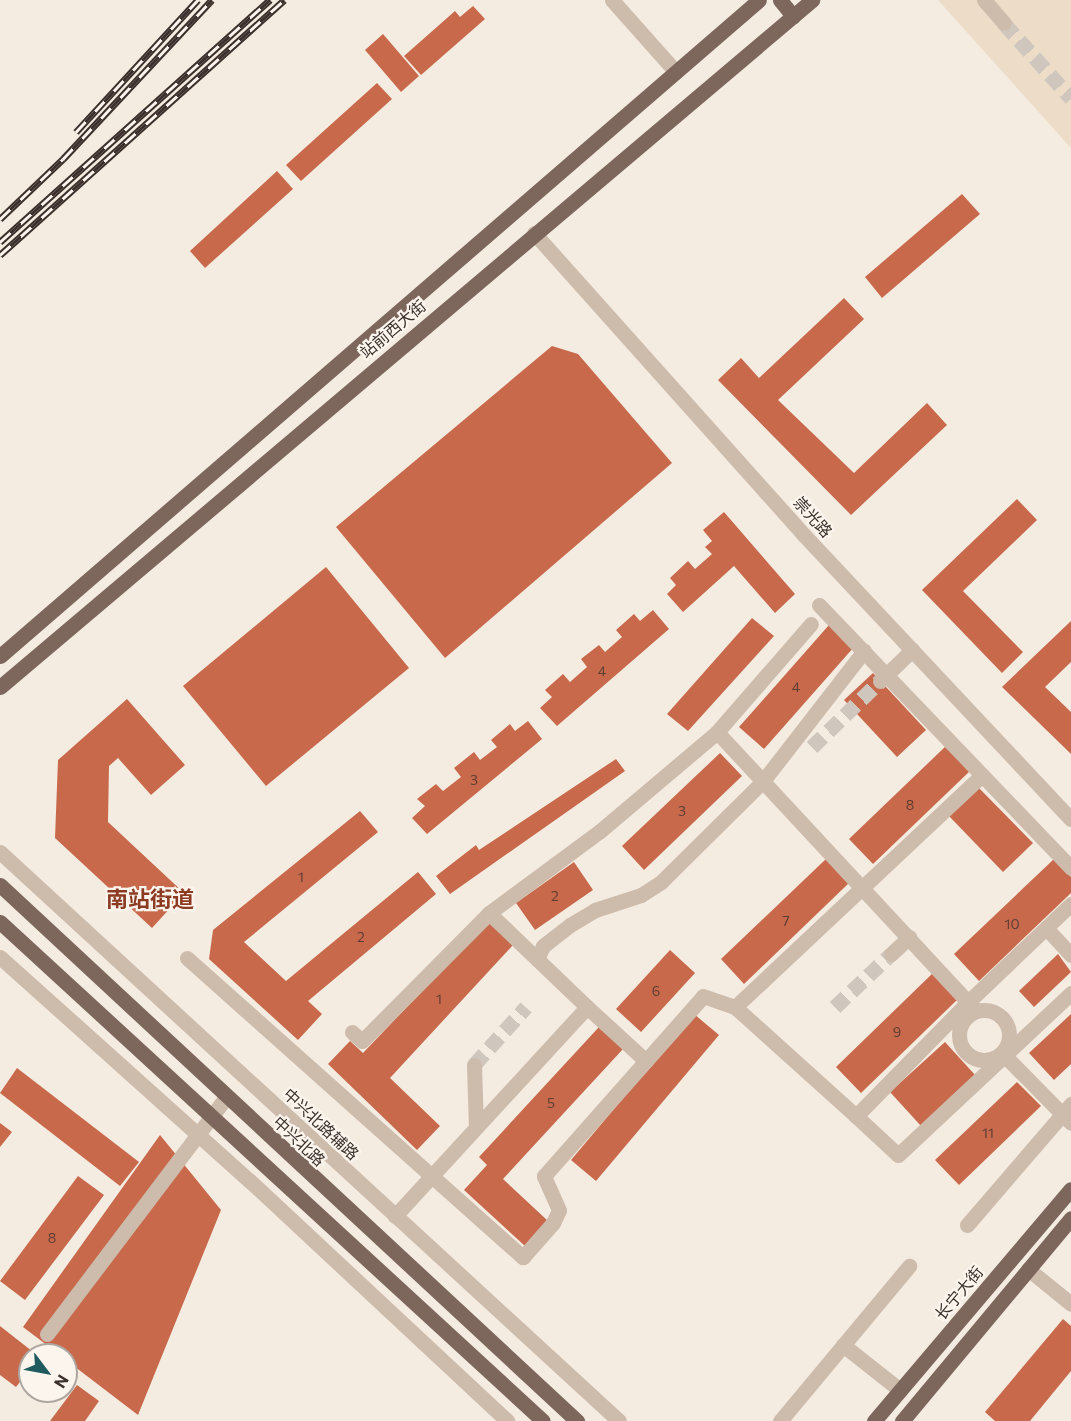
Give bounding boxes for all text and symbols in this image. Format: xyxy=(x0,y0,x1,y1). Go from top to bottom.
street label: 站前西大街 xyxy=(356,296,430,362)
street label: 崇光路 xyxy=(790,493,836,541)
house number: 4 xyxy=(598,663,606,679)
house number: 4 xyxy=(792,679,800,695)
house number: 3 xyxy=(470,772,478,788)
house number: 8 xyxy=(906,797,914,813)
house number: 3 xyxy=(678,803,686,819)
house number: 1 xyxy=(298,869,304,885)
district label: 南站街道 xyxy=(106,886,194,912)
house number: 2 xyxy=(551,888,559,904)
house number: 7 xyxy=(782,913,790,929)
house number: 10 xyxy=(1004,916,1020,932)
house number: 2 xyxy=(357,929,365,945)
house number: 6 xyxy=(652,983,660,999)
house number: 1 xyxy=(436,991,442,1007)
house number: 9 xyxy=(893,1024,901,1040)
street label: 中兴北路辅路 xyxy=(279,1084,363,1164)
house number: 5 xyxy=(547,1095,555,1111)
street label: 中兴北路 xyxy=(269,1112,329,1170)
house number: 11 xyxy=(982,1125,994,1141)
house number: 8 xyxy=(48,1230,56,1246)
street label: 长宁大街 xyxy=(931,1262,987,1324)
north arrow xyxy=(18,1343,78,1403)
text: N xyxy=(51,1372,73,1392)

